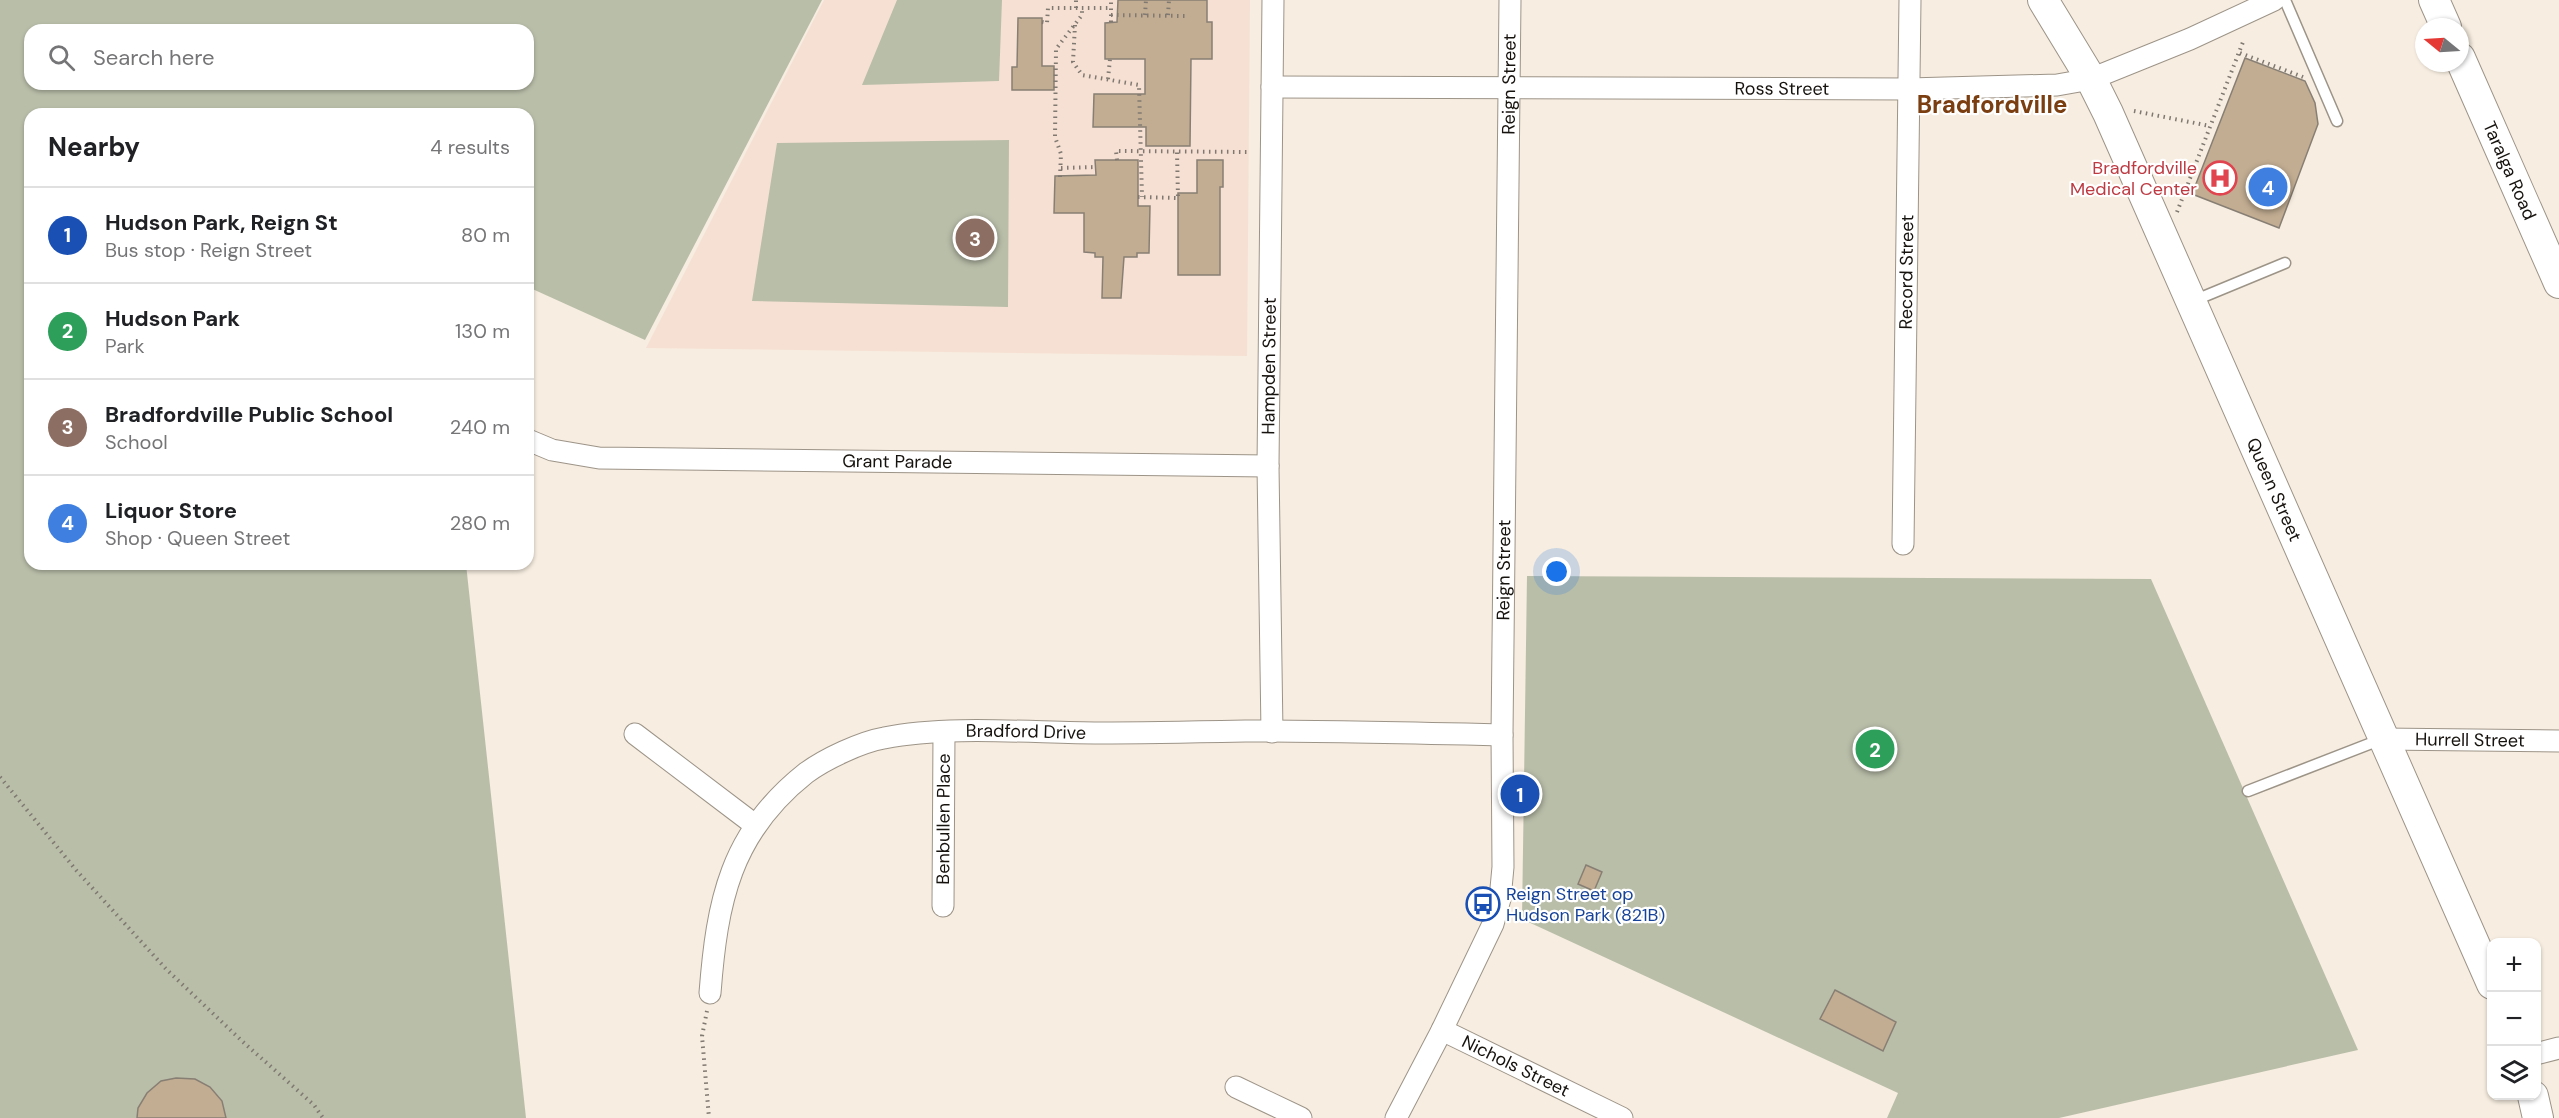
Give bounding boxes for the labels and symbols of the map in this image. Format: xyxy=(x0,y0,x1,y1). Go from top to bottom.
north arrow xyxy=(2415,18,2469,72)
street label: Reign Street xyxy=(1497,33,1522,135)
street label: Ross Street xyxy=(1735,76,1829,101)
district label: Bradfordville xyxy=(1917,89,2067,120)
street label: Taralga Road xyxy=(2477,117,2542,224)
place label: Bradfordville Medical Center xyxy=(2070,156,2197,201)
hospital icon: Bradfordville Medical Center xyxy=(2202,160,2238,196)
pin: 4 xyxy=(2248,164,2288,210)
street label: Record Street xyxy=(1894,214,1919,330)
pin: 3 xyxy=(956,216,994,260)
street label: Hampden Street xyxy=(1256,297,1282,435)
street label: Queen Street xyxy=(2241,434,2307,545)
street label: Grant Parade xyxy=(842,449,953,474)
street label: Reign Street xyxy=(1491,519,1516,621)
your location xyxy=(1542,557,1571,586)
street label: Bradford Drive xyxy=(966,719,1086,745)
pin: 2 xyxy=(1856,726,1894,771)
street label: Hurrell Street xyxy=(2415,727,2525,753)
street label: Benbullen Place xyxy=(931,753,956,885)
pin: 1 xyxy=(1500,772,1540,816)
place label: Reign Street op Hudson Park (821B) xyxy=(1506,882,1665,927)
bus stop icon: Reign Street op Hudson Park (821B) xyxy=(1465,886,1501,922)
street label: Nichols Street xyxy=(1458,1030,1574,1102)

